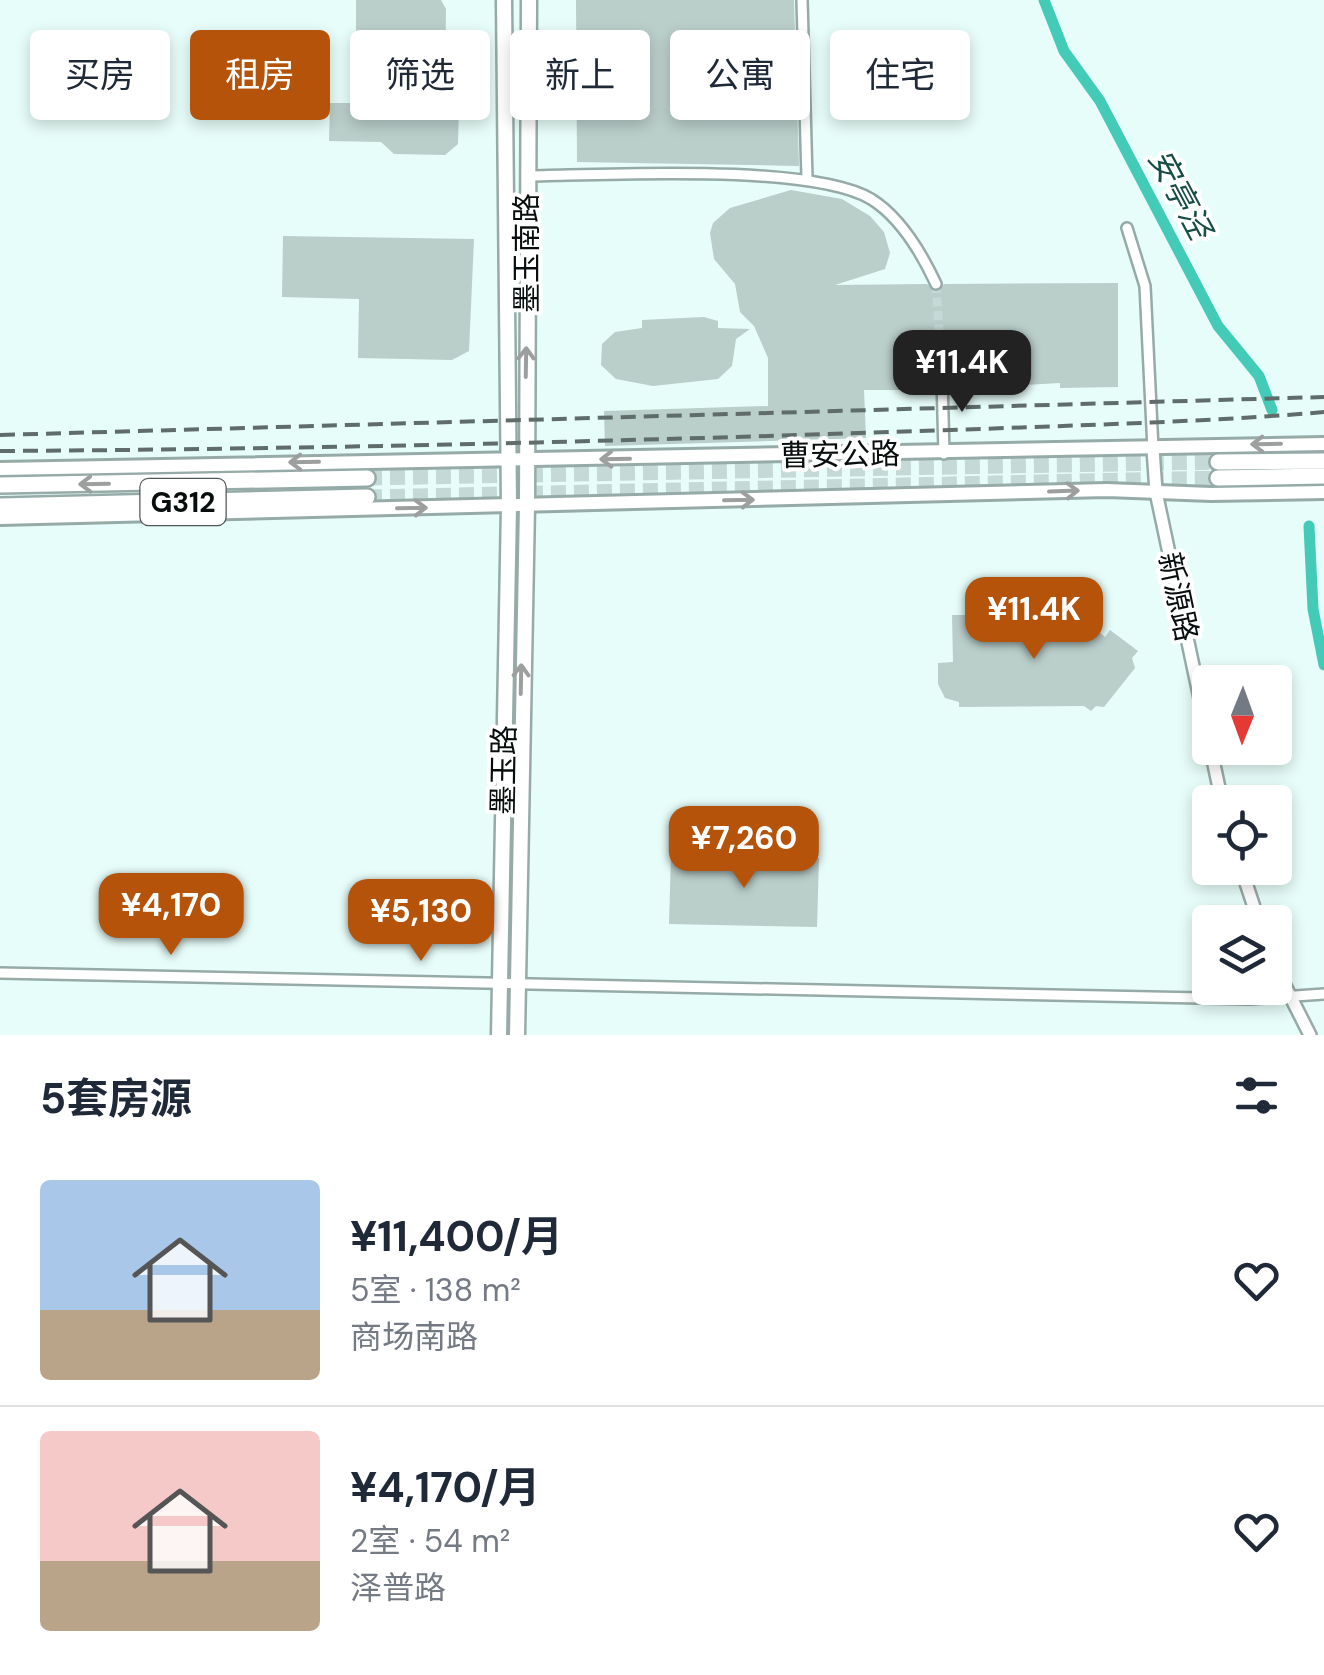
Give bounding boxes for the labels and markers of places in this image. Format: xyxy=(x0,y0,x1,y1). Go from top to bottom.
pin: ¥11.4K xyxy=(881,330,1043,415)
pin: ¥11.4K xyxy=(953,577,1115,662)
pin: ¥7,260 xyxy=(663,806,825,891)
pin: ¥4,170 xyxy=(90,873,252,958)
pin: ¥5,130 xyxy=(340,879,502,964)

